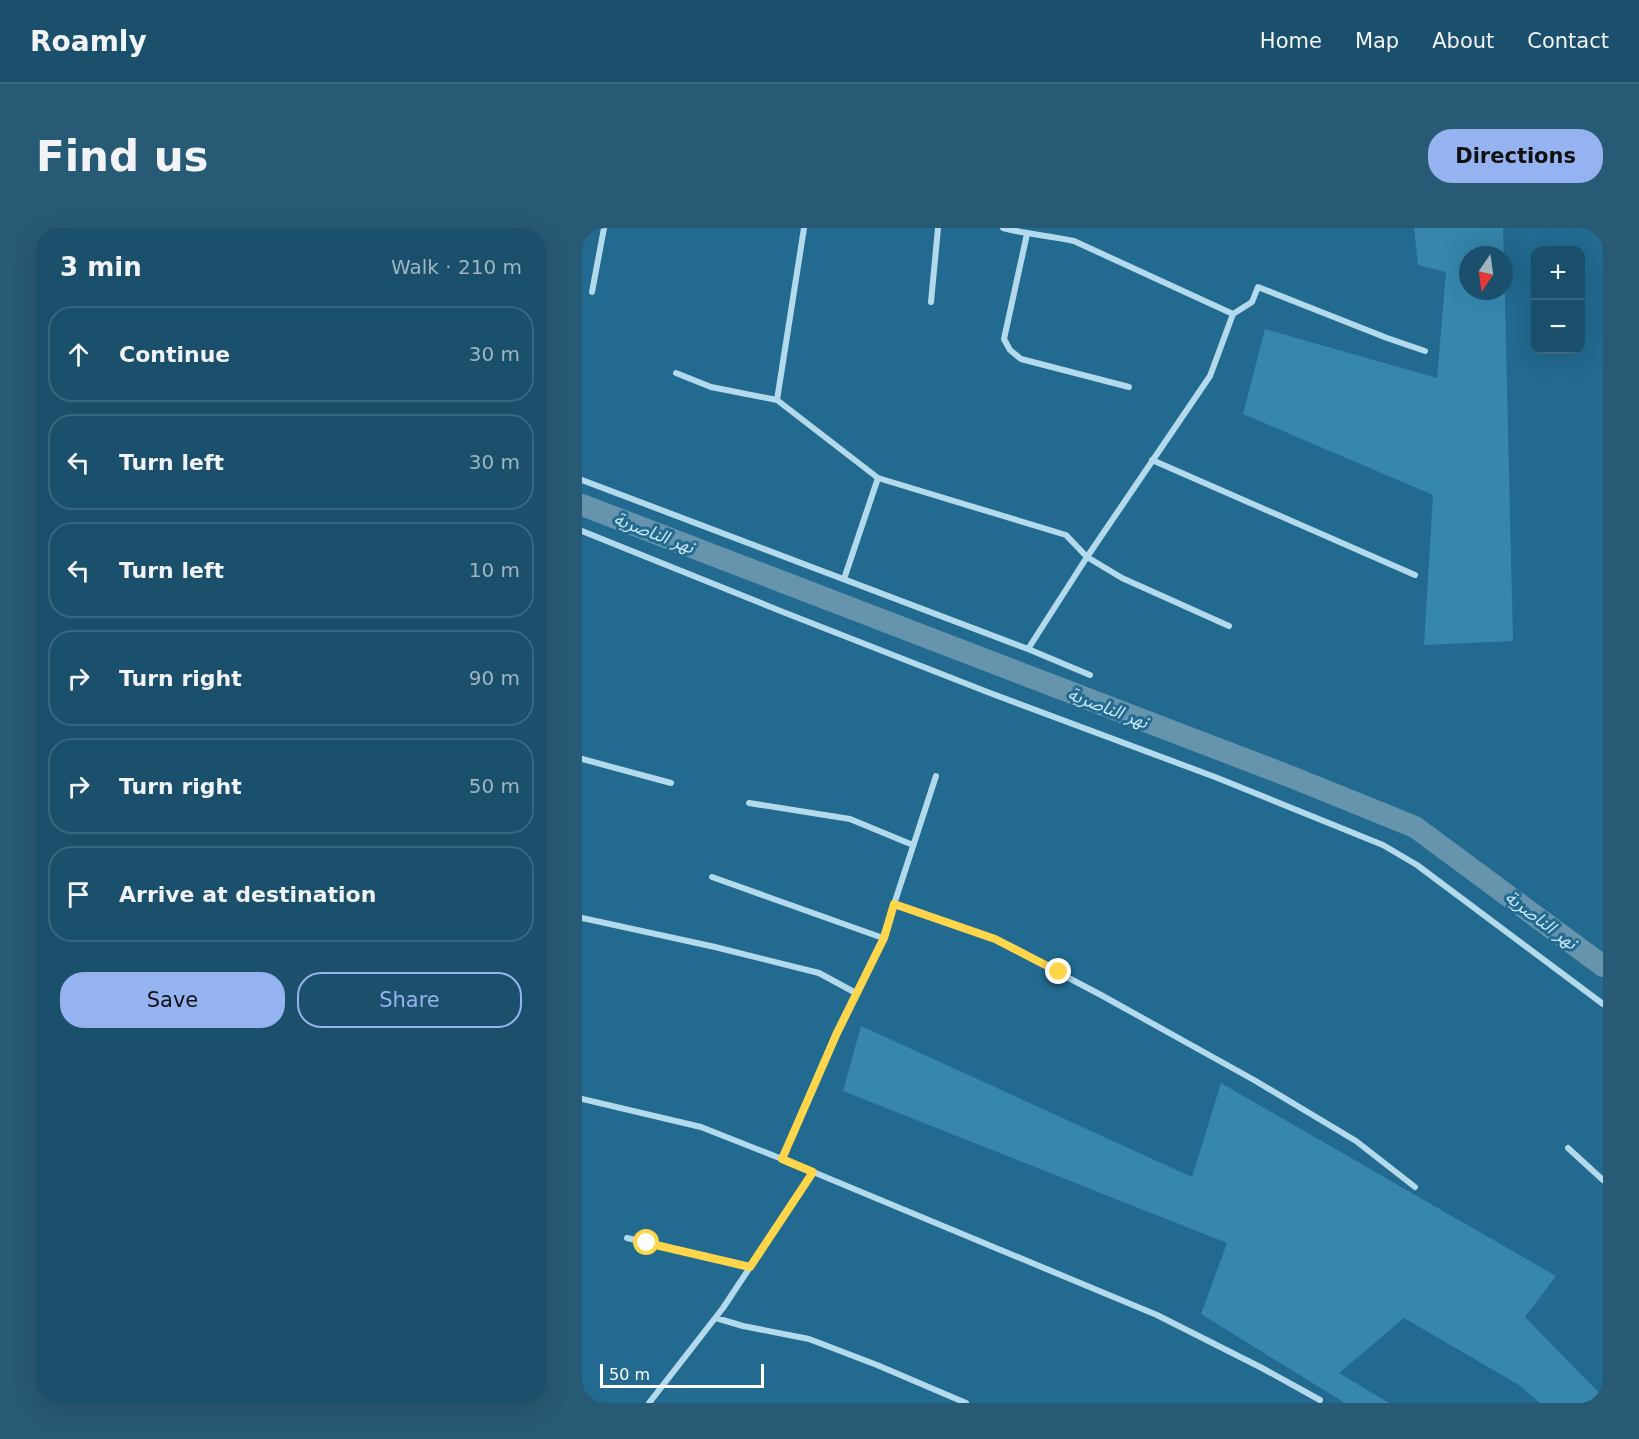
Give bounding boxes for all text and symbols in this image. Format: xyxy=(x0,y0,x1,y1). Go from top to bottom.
text: Roamly xyxy=(30,25,147,58)
text: Home xyxy=(1260,29,1322,53)
text: Map xyxy=(1355,29,1399,53)
text: About xyxy=(1432,29,1494,53)
text: Contact xyxy=(1527,29,1609,53)
button: Directions xyxy=(1428,129,1603,183)
text: Find us xyxy=(36,132,209,181)
north arrow xyxy=(1459,246,1513,300)
map controls xyxy=(1531,246,1585,354)
button: + xyxy=(1531,246,1585,300)
text: 3 min xyxy=(60,252,142,282)
text: Walk · 210 m xyxy=(391,255,522,279)
button: − xyxy=(1531,300,1585,354)
icon: ahead xyxy=(62,338,95,371)
text: Continue xyxy=(119,342,230,367)
text: 30 m xyxy=(469,342,520,366)
icon: left xyxy=(62,446,95,479)
text: Turn left xyxy=(119,450,224,475)
text: 30 m xyxy=(469,450,520,474)
water label: نهر الناصرية xyxy=(611,508,699,559)
icon: left xyxy=(62,554,95,587)
text: Turn left xyxy=(119,558,224,583)
text: 10 m xyxy=(469,558,520,582)
icon: right xyxy=(62,662,95,695)
text: Turn right xyxy=(119,666,242,691)
text: 90 m xyxy=(469,666,520,690)
water label: نهر الناصرية xyxy=(1065,683,1153,734)
icon: right xyxy=(62,770,95,803)
text: Turn right xyxy=(119,774,242,799)
text: 50 m xyxy=(469,774,520,798)
icon: arrive xyxy=(62,878,95,911)
text: Arrive at destination xyxy=(119,882,376,907)
water label: نهر الناصرية xyxy=(1501,886,1583,955)
route end xyxy=(1045,958,1071,984)
button: Save xyxy=(60,972,285,1028)
button: Share xyxy=(297,972,522,1028)
route start xyxy=(633,1229,659,1255)
scale bar xyxy=(600,1361,764,1388)
text: 50 m xyxy=(609,1365,650,1384)

